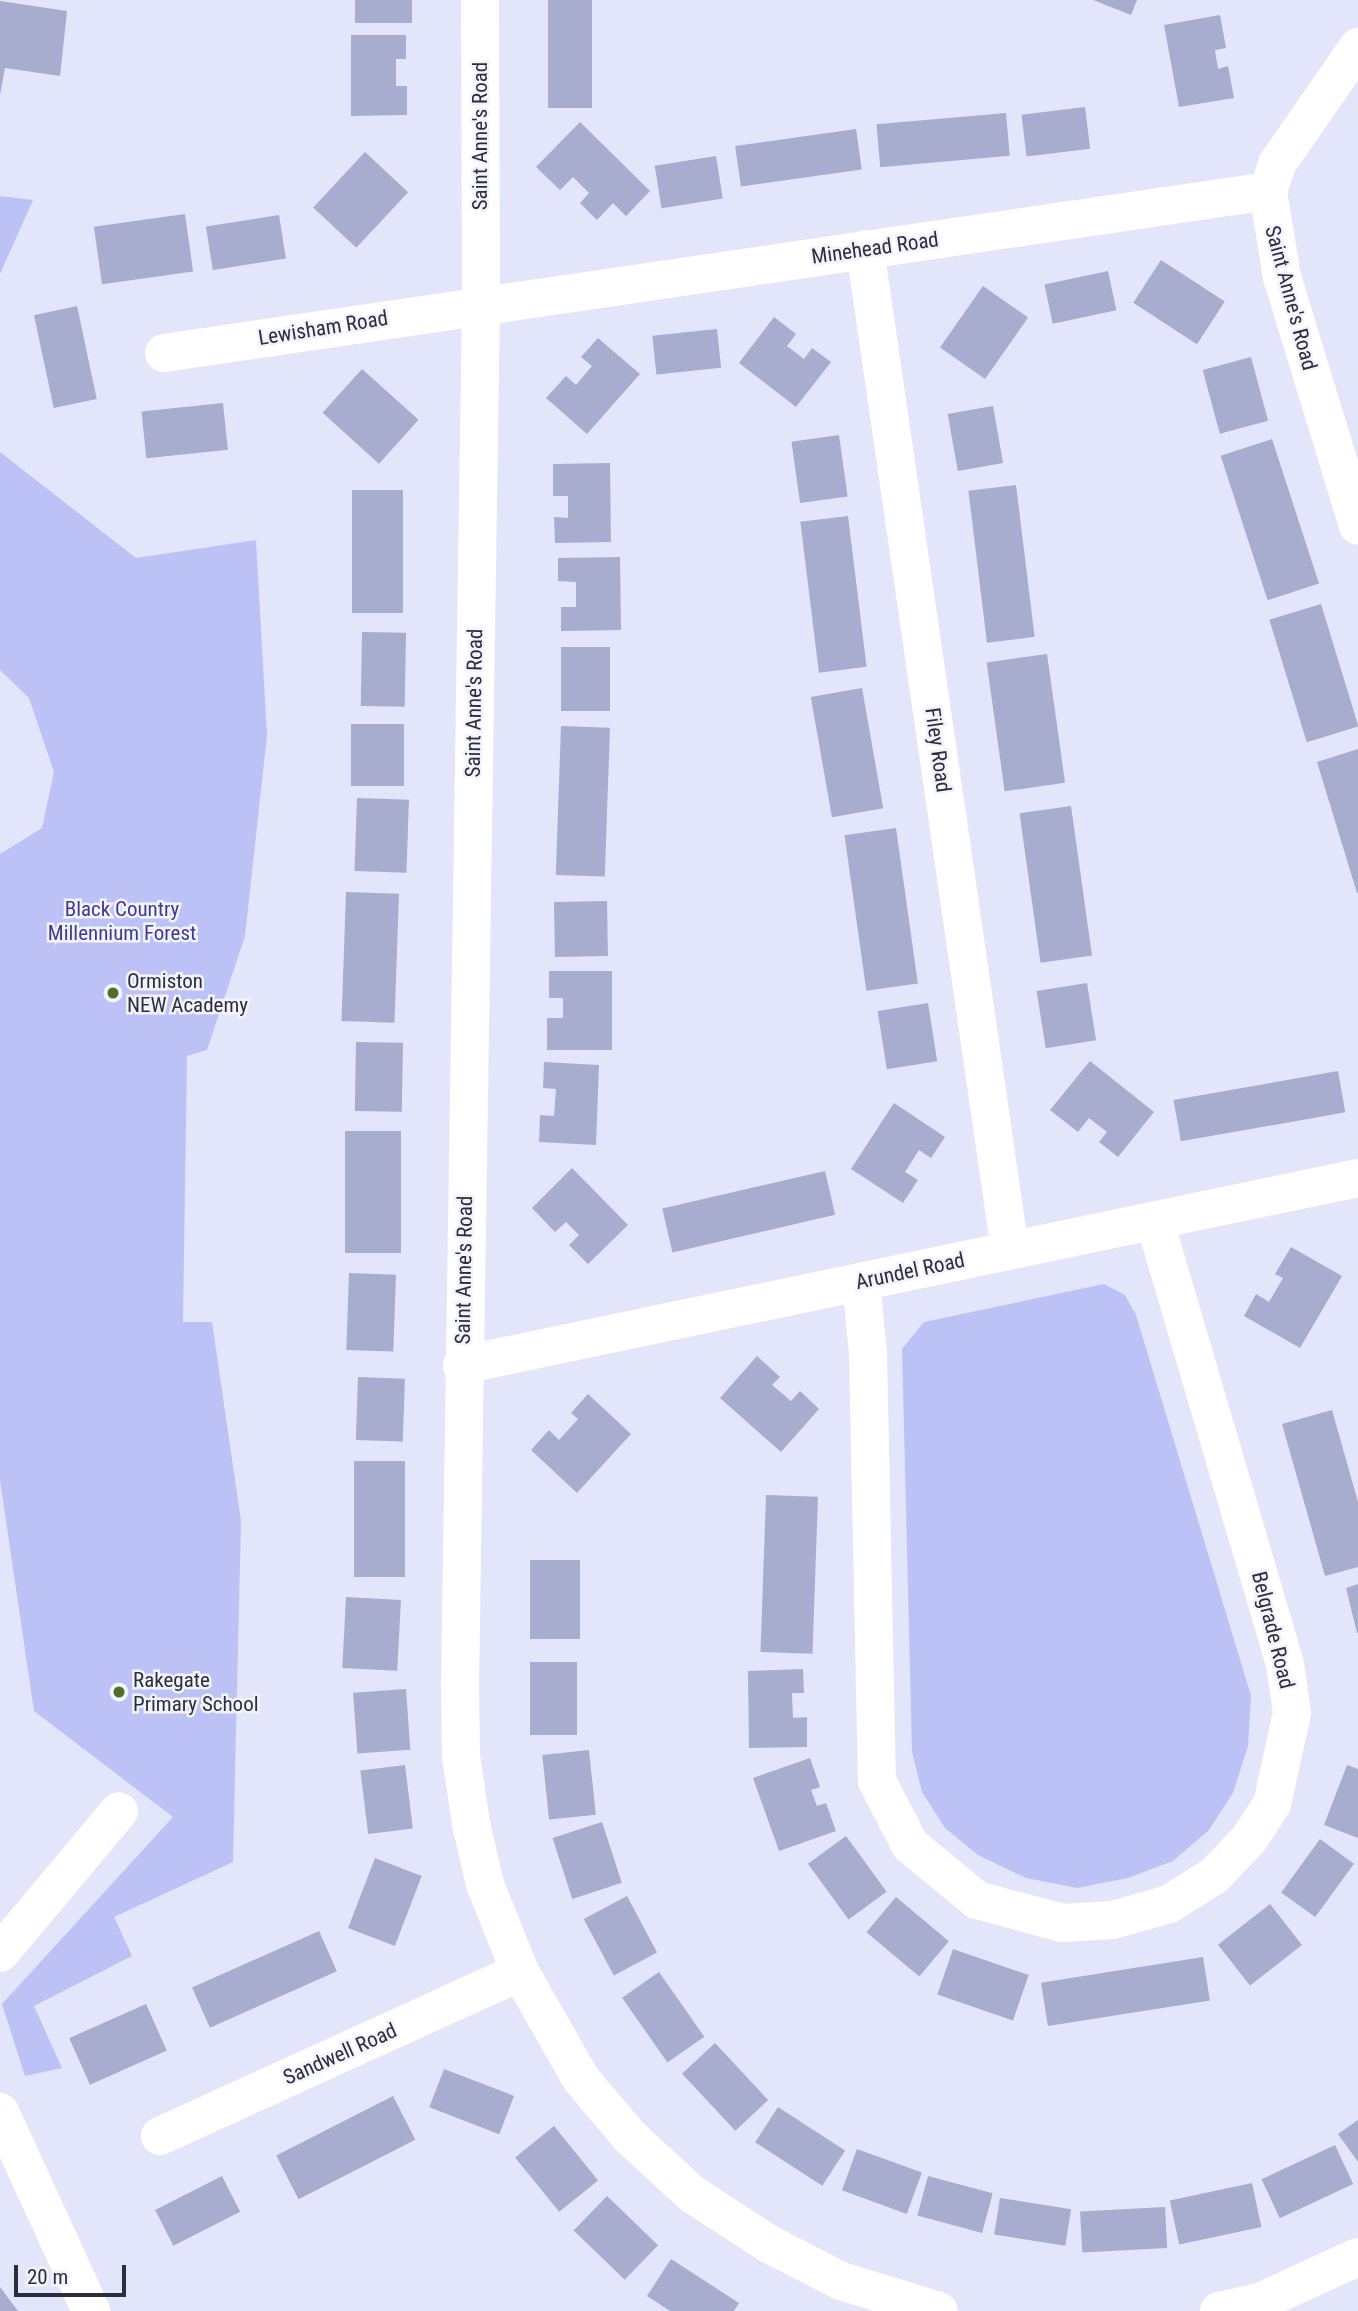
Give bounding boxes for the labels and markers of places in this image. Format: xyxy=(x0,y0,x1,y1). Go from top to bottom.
place label: Ormiston NEW Academy xyxy=(127,968,248,1018)
marker: Ormiston NEW Academy xyxy=(105,985,121,1001)
place label: Rakegate Primary School xyxy=(133,1667,259,1717)
marker: Rakegate Primary School xyxy=(111,1684,127,1700)

